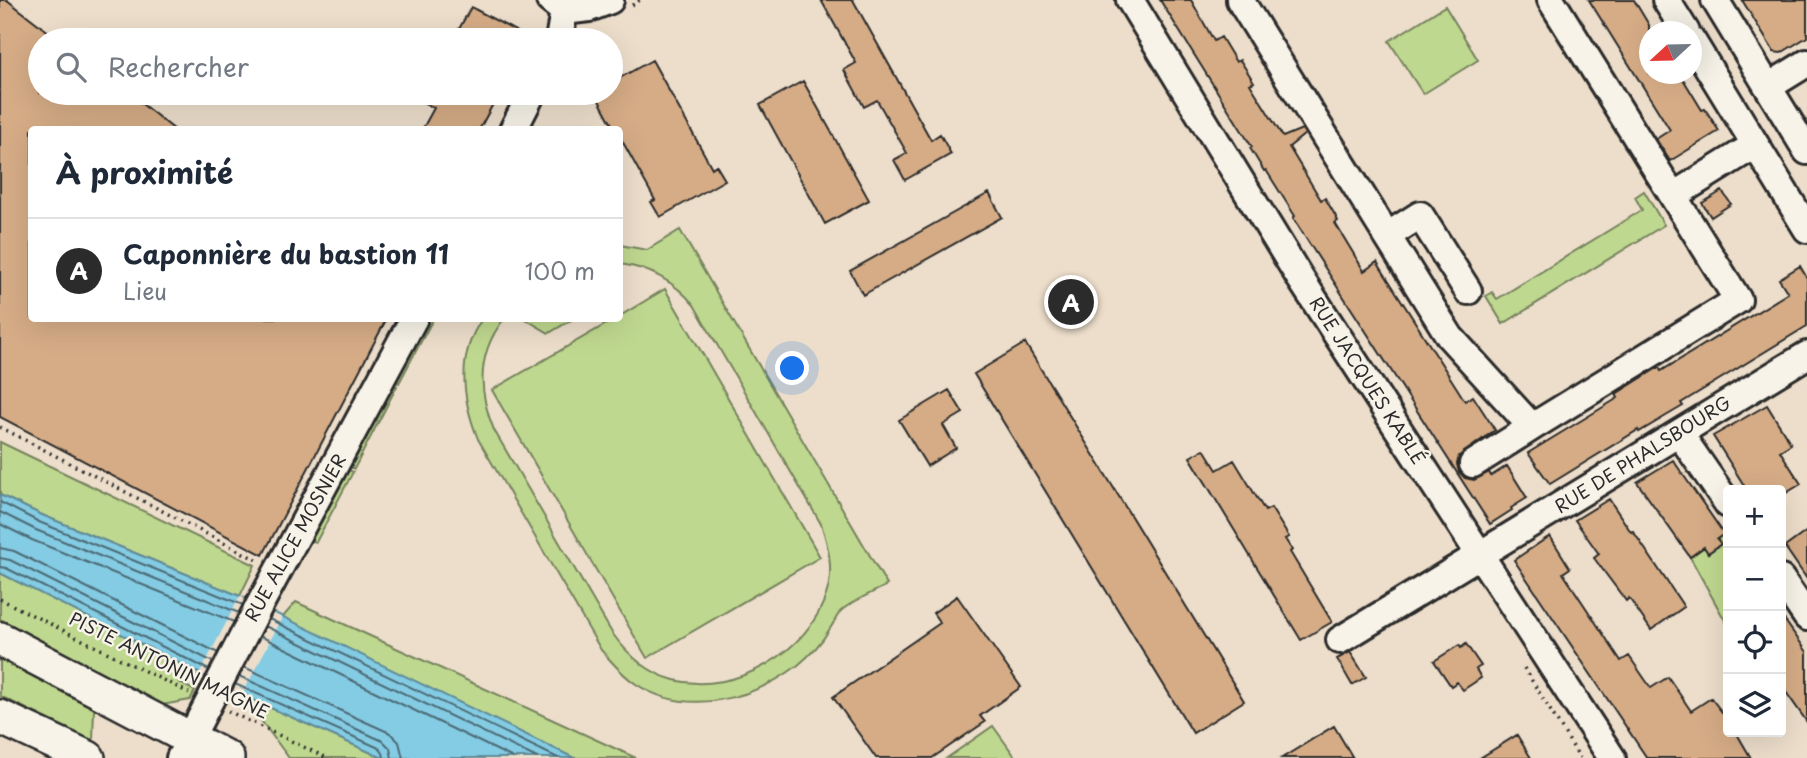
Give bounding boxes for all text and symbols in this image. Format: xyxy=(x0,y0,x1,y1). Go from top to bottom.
north arrow xyxy=(1639,21,1702,84)
search box xyxy=(28,28,623,105)
text: Rechercher xyxy=(108,47,249,86)
icon: search xyxy=(52,48,90,86)
text: À proximité xyxy=(56,149,233,194)
text: Caponnière du bastion 11 xyxy=(123,234,449,273)
text: A xyxy=(70,253,88,288)
text: 100 m xyxy=(525,253,595,288)
text: Lieu xyxy=(123,273,167,308)
pin: A xyxy=(1048,276,1094,328)
street label: RUE JACQUES KABLÉ xyxy=(1304,291,1433,470)
your location xyxy=(775,351,809,385)
street label: RUE DE PHALSBOURG xyxy=(1549,388,1736,519)
street label: RUE ALICE MOSNIER xyxy=(237,448,352,626)
map controls xyxy=(1723,485,1786,737)
button: + xyxy=(1723,485,1786,548)
button: − xyxy=(1723,548,1786,611)
street label: PISTE ANTONIN MAGNE xyxy=(65,604,274,725)
button: locate xyxy=(1723,611,1786,674)
button: layers xyxy=(1723,674,1786,737)

